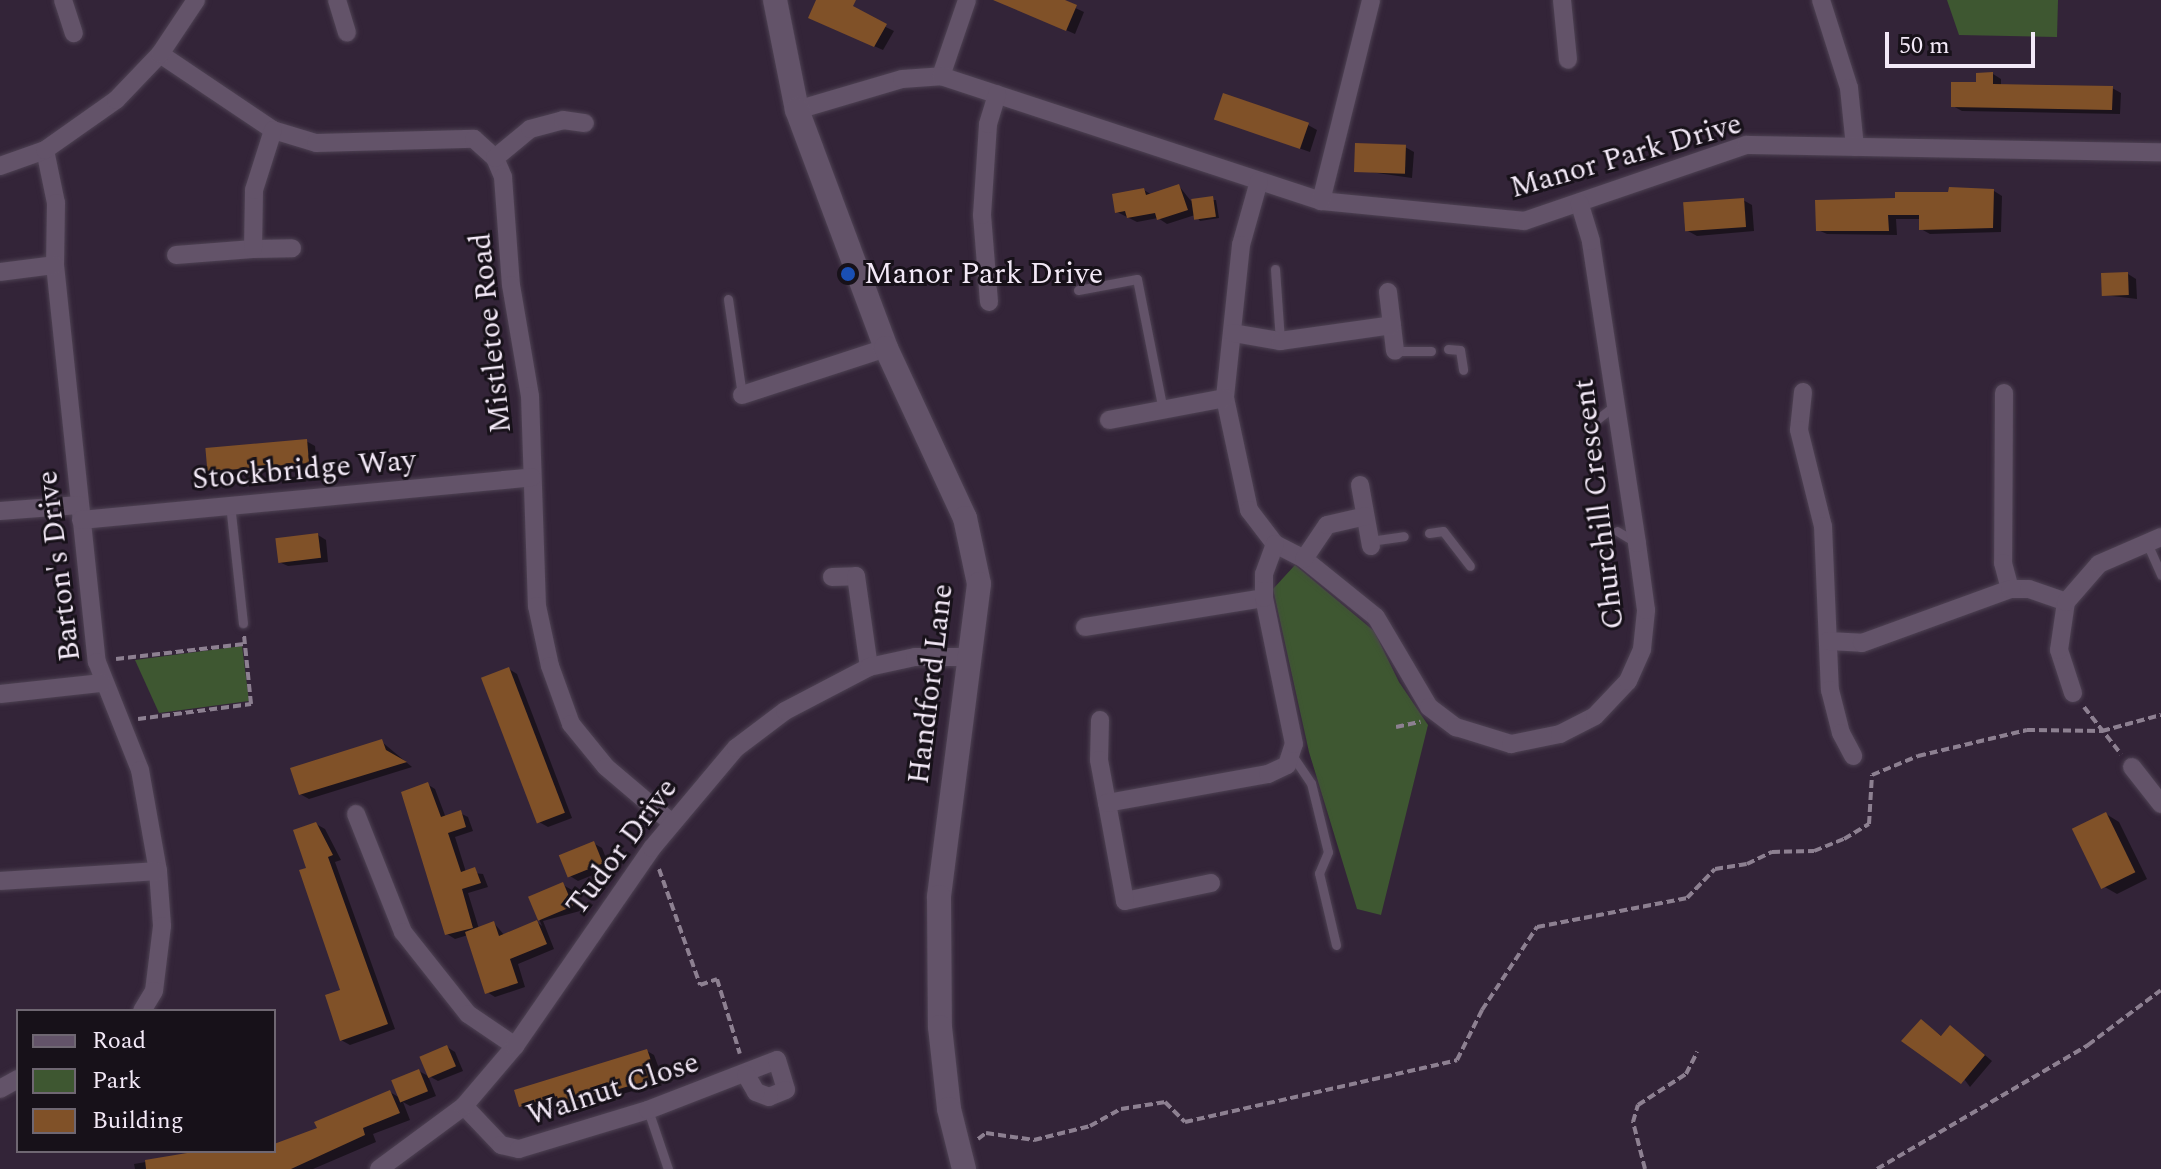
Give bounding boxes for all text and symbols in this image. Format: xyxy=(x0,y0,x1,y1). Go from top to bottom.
scale bar xyxy=(1889,16,2039,66)
text: 50 m xyxy=(1899,28,1950,64)
street label: Manor Park Drive xyxy=(1506,106,1746,206)
street label: Mistletoe Road xyxy=(463,231,519,435)
place label: Manor Park Drive xyxy=(864,256,1103,292)
marker: Manor Park Drive xyxy=(839,265,857,283)
street label: Churchill Crescent xyxy=(1566,377,1632,631)
street label: Stockbridge Way xyxy=(191,442,417,498)
street label: Barton's Drive xyxy=(29,469,89,663)
street label: Handford Lane xyxy=(901,582,961,786)
street label: Tudor Drive xyxy=(559,771,685,923)
legend xyxy=(16,1009,276,1153)
text: Road xyxy=(92,1023,146,1059)
street label: Walnut Close xyxy=(522,1044,704,1134)
text: Park xyxy=(92,1063,142,1099)
text: Building xyxy=(92,1103,184,1139)

